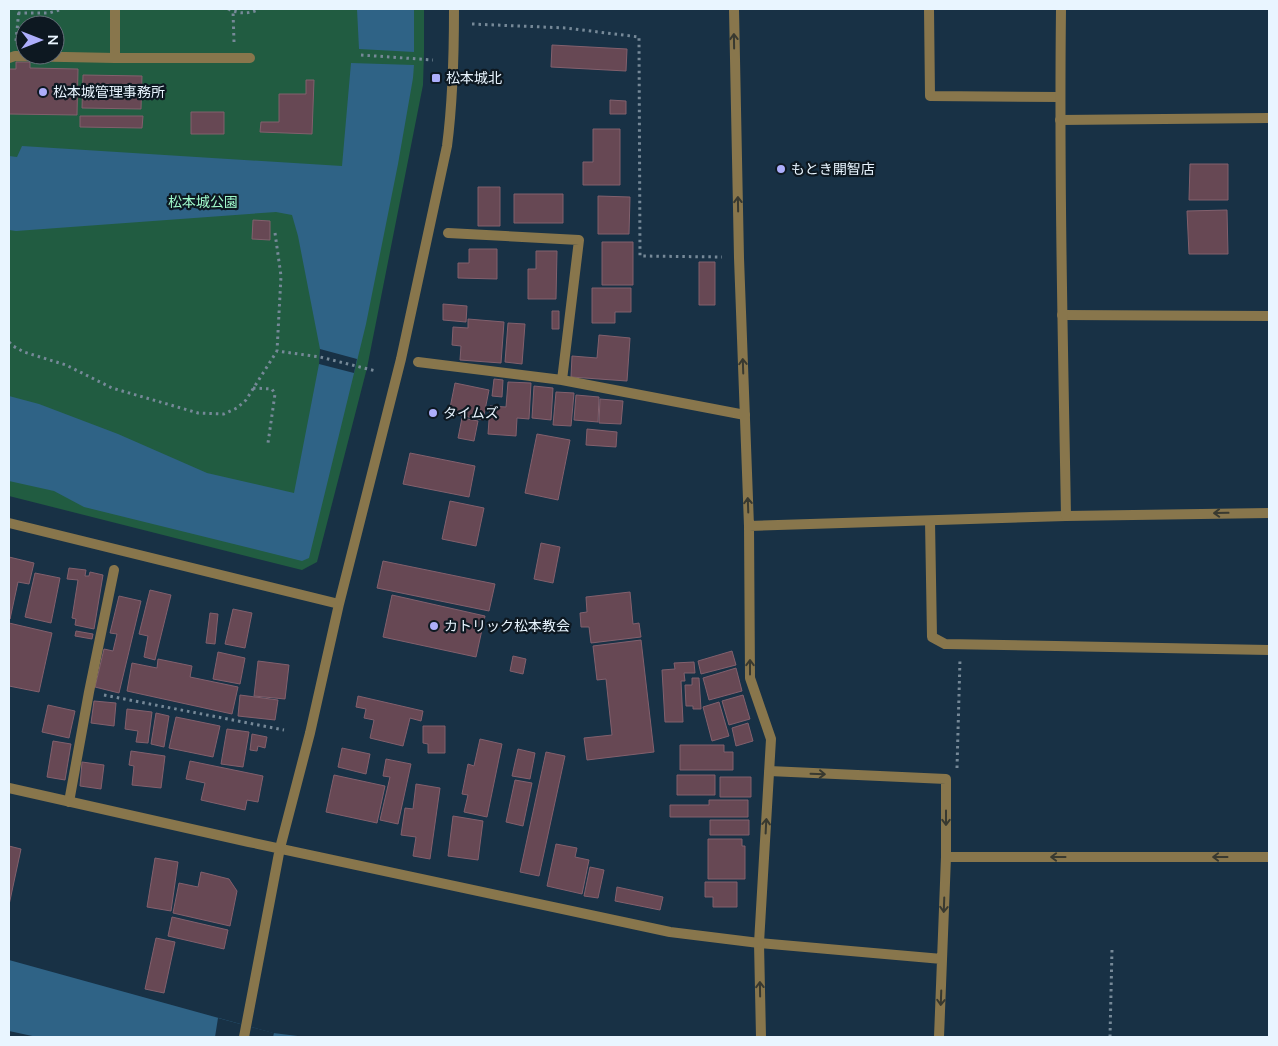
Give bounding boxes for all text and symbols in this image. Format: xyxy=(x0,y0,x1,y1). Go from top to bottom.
north arrow xyxy=(15,15,65,65)
one-way arrow xyxy=(730,34,739,50)
text: N xyxy=(43,35,62,45)
place label: 松本城北 xyxy=(446,69,502,88)
marker: 松本城北 xyxy=(430,72,442,84)
place label: 松本城管理事務所 xyxy=(53,83,165,102)
marker: 松本城管理事務所 xyxy=(37,86,49,98)
place label: もとき開智店 xyxy=(791,160,875,179)
marker: もとき開智店 xyxy=(775,163,787,175)
park label: 松本城公園 xyxy=(168,193,238,212)
one-way arrow xyxy=(733,196,743,212)
one-way arrow xyxy=(739,359,748,375)
place label: タイムズ xyxy=(443,404,499,423)
marker: タイムズ xyxy=(427,407,439,419)
one-way arrow xyxy=(743,497,753,514)
one-way arrow xyxy=(1213,509,1229,518)
place label: カトリック松本教会 xyxy=(444,617,570,636)
marker: カトリック松本教会 xyxy=(428,620,440,632)
one-way arrow xyxy=(745,660,755,676)
one-way arrow xyxy=(810,769,826,778)
one-way arrow xyxy=(941,810,951,826)
one-way arrow xyxy=(762,818,771,834)
one-way arrow xyxy=(1050,852,1066,862)
one-way arrow xyxy=(1213,852,1229,862)
one-way arrow xyxy=(940,897,949,913)
one-way arrow xyxy=(755,981,765,997)
one-way arrow xyxy=(936,990,946,1006)

